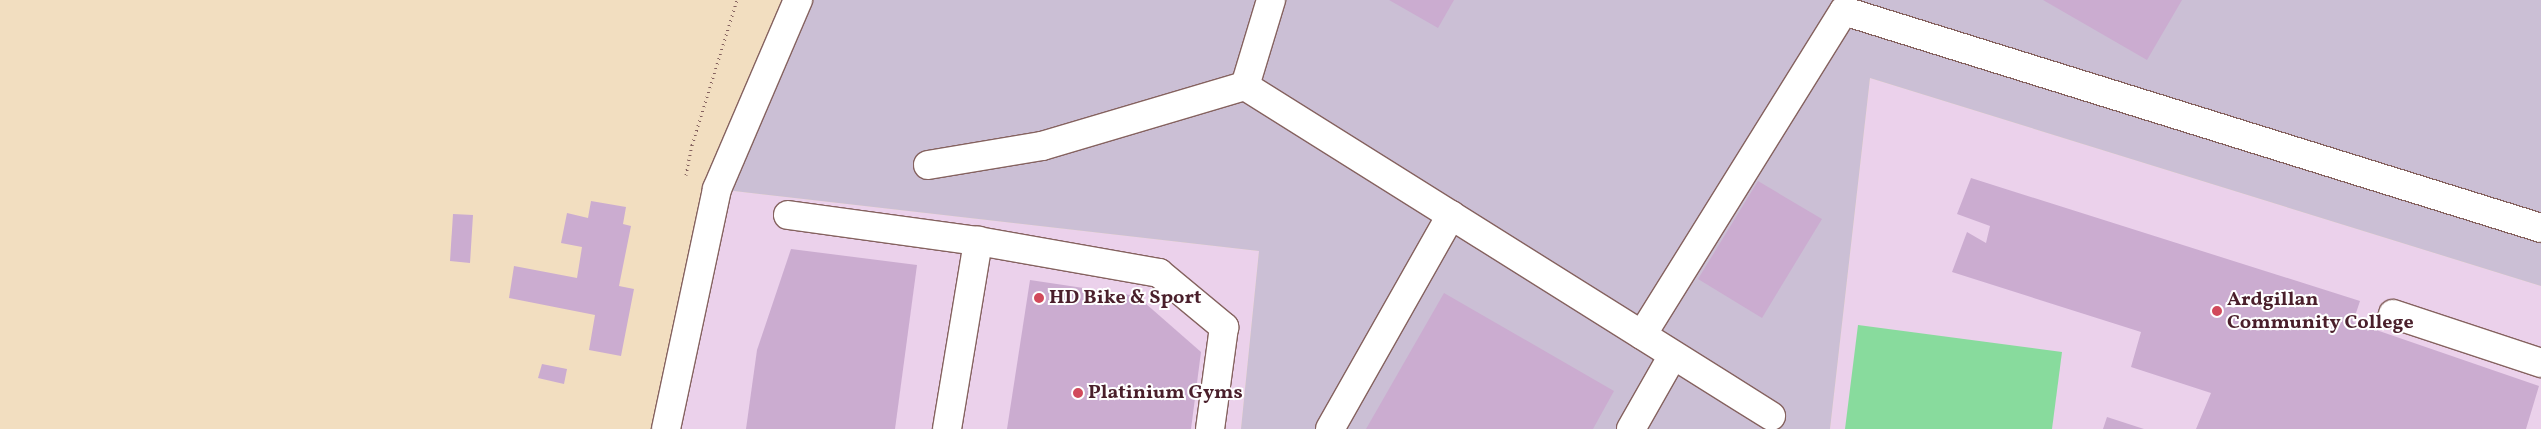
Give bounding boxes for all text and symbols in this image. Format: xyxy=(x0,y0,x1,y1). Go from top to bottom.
place label: HD Bike & Sport xyxy=(1049,286,1201,310)
place label: Ardgillan Community College xyxy=(2227,288,2414,335)
marker: HD Bike & Sport xyxy=(1033,292,1045,304)
marker: Ardgillan Community College xyxy=(2211,305,2223,317)
place label: Platinium Gyms xyxy=(1088,381,1243,405)
marker: Platinium Gyms xyxy=(1072,387,1084,399)

